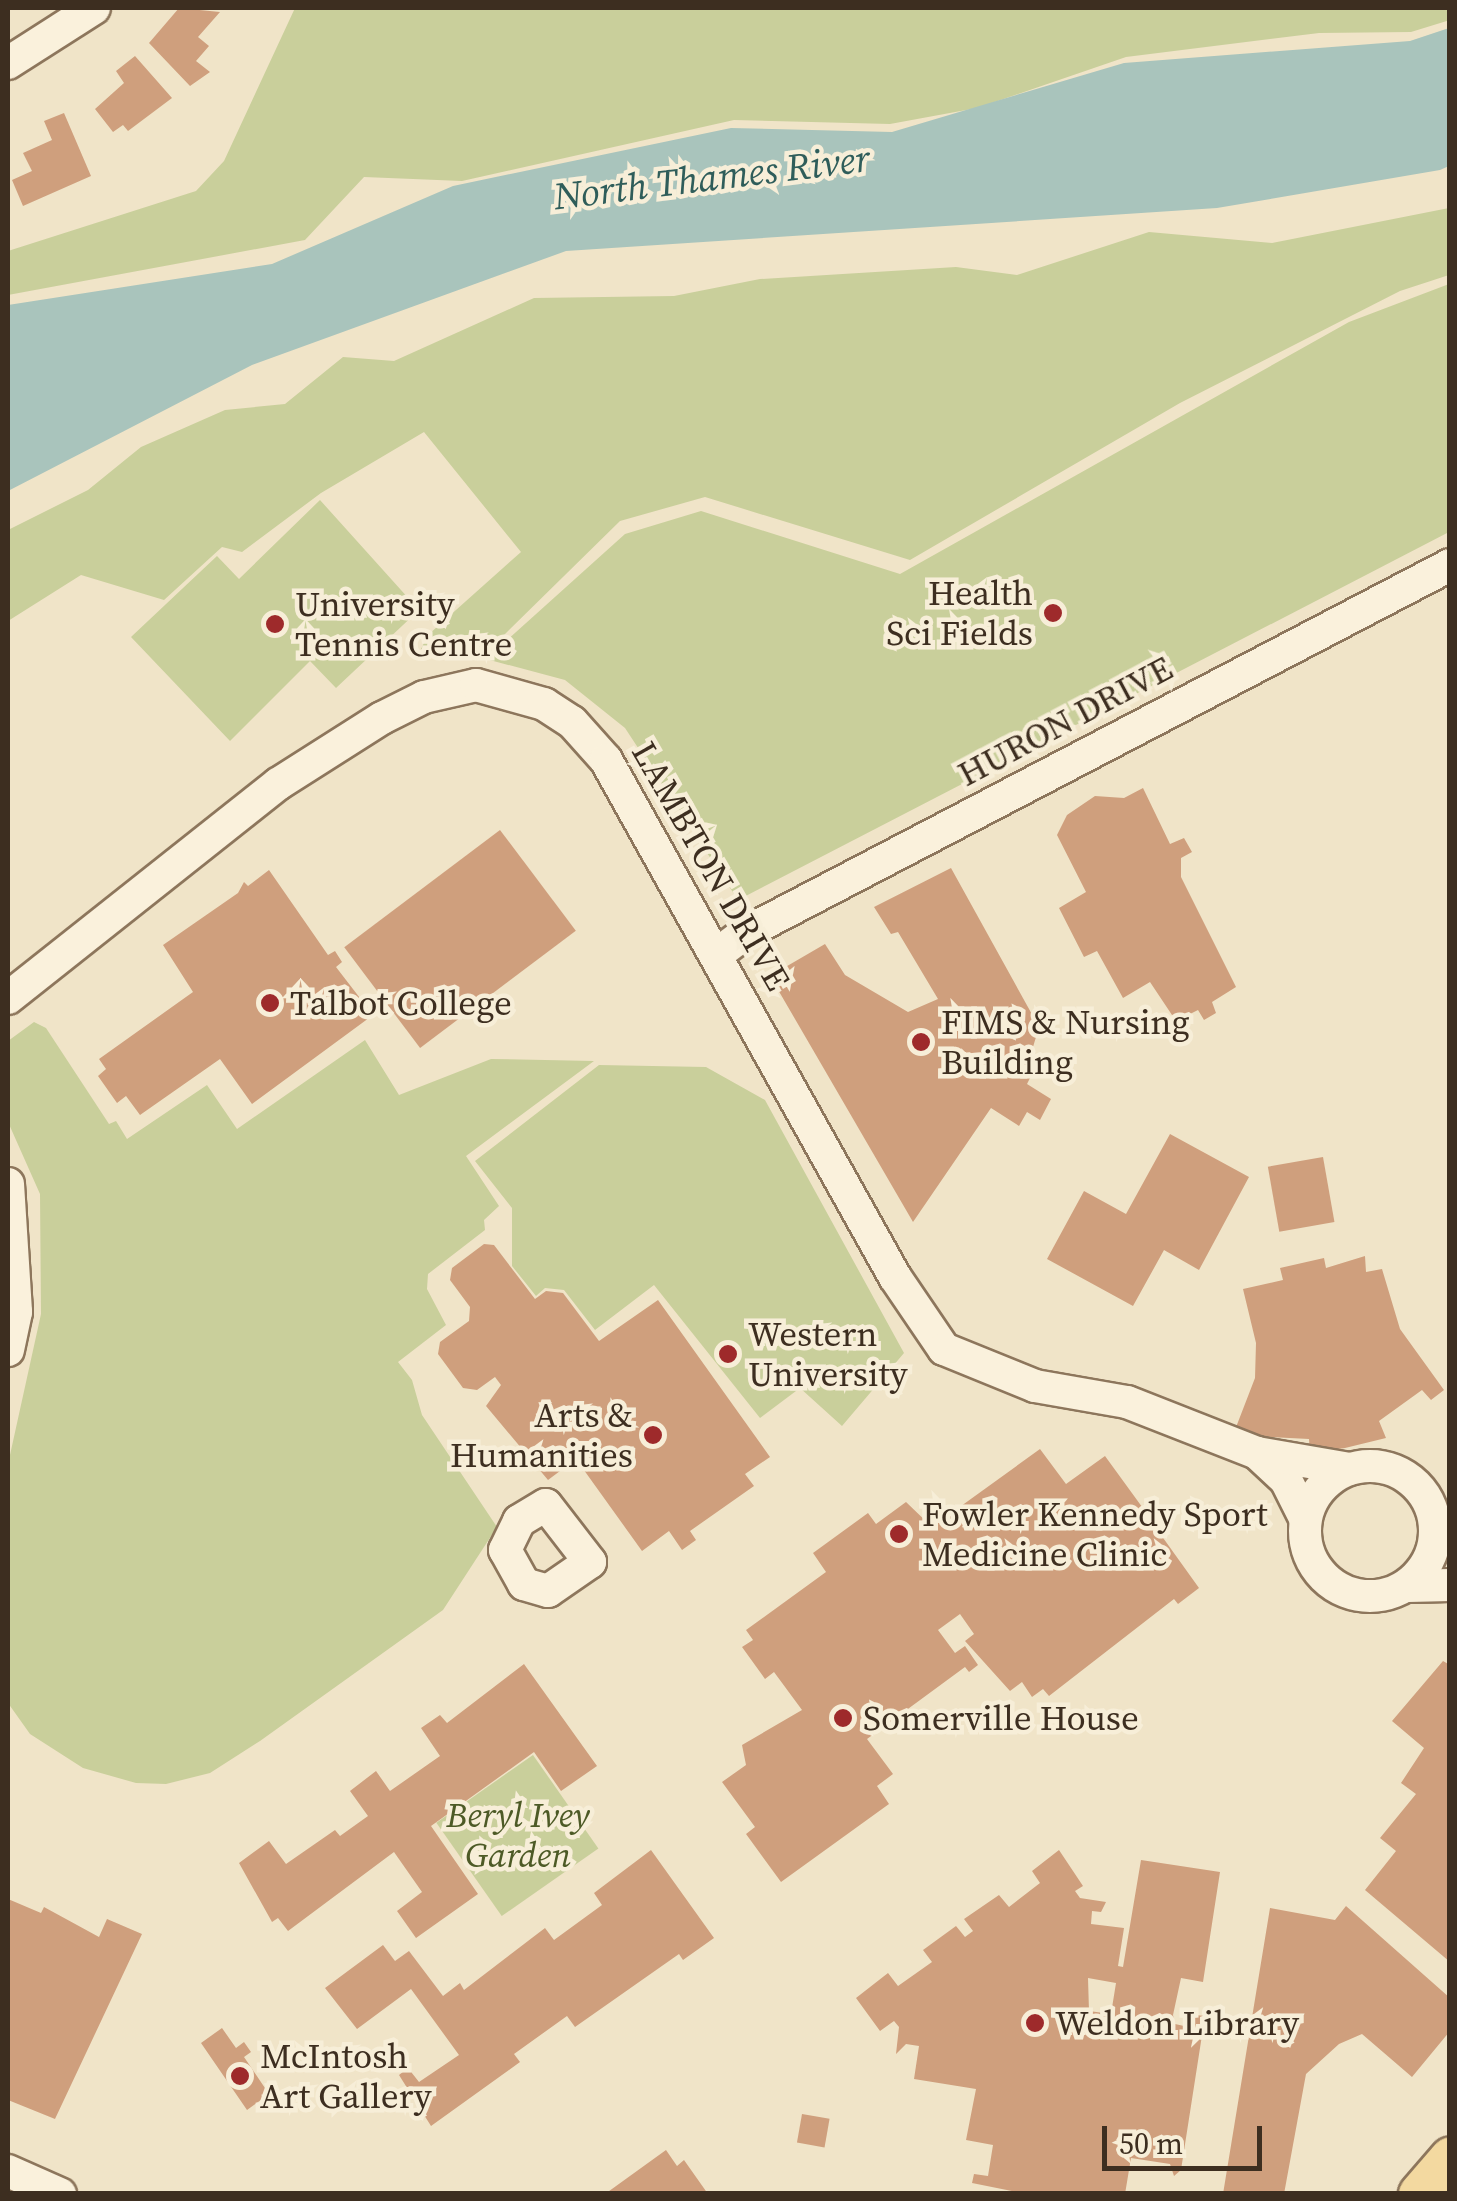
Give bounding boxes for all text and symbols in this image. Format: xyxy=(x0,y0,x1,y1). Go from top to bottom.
water label: North Thames River xyxy=(551,136,873,220)
place label: Health Sci Fields xyxy=(886,572,1033,654)
place label: University Tennis Centre xyxy=(295,583,512,665)
marker: Health Sci Fields xyxy=(1042,602,1064,624)
marker: University Tennis Centre xyxy=(264,613,286,635)
street label: HURON DRIVE xyxy=(951,647,1179,795)
street label: LAMBTON DRIVE xyxy=(623,734,799,998)
place label: Talbot College xyxy=(290,982,512,1024)
marker: Talbot College xyxy=(259,992,281,1014)
place label: FIMS & Nursing Building xyxy=(941,1001,1190,1083)
marker: FIMS & Nursing Building xyxy=(910,1031,932,1053)
place label: Western University xyxy=(748,1313,908,1395)
marker: Western University xyxy=(717,1343,739,1365)
place label: Arts & Humanities xyxy=(450,1394,633,1476)
marker: Arts & Humanities xyxy=(642,1424,664,1446)
place label: Fowler Kennedy Sport Medicine Clinic xyxy=(922,1493,1268,1575)
marker: Fowler Kennedy Sport Medicine Clinic xyxy=(886,1521,912,1547)
place label: Somerville House xyxy=(863,1697,1139,1739)
marker: Somerville House xyxy=(832,1707,854,1729)
park label: Beryl Ivey Garden xyxy=(446,1794,590,1876)
place label: Weldon Library xyxy=(1055,2002,1299,2044)
marker: Weldon Library xyxy=(1024,2012,1046,2034)
place label: McIntosh Art Gallery xyxy=(260,2035,432,2117)
marker: McIntosh Art Gallery xyxy=(229,2065,251,2087)
scale bar xyxy=(1107,2106,1267,2168)
text: 50 m xyxy=(1119,2123,1183,2164)

